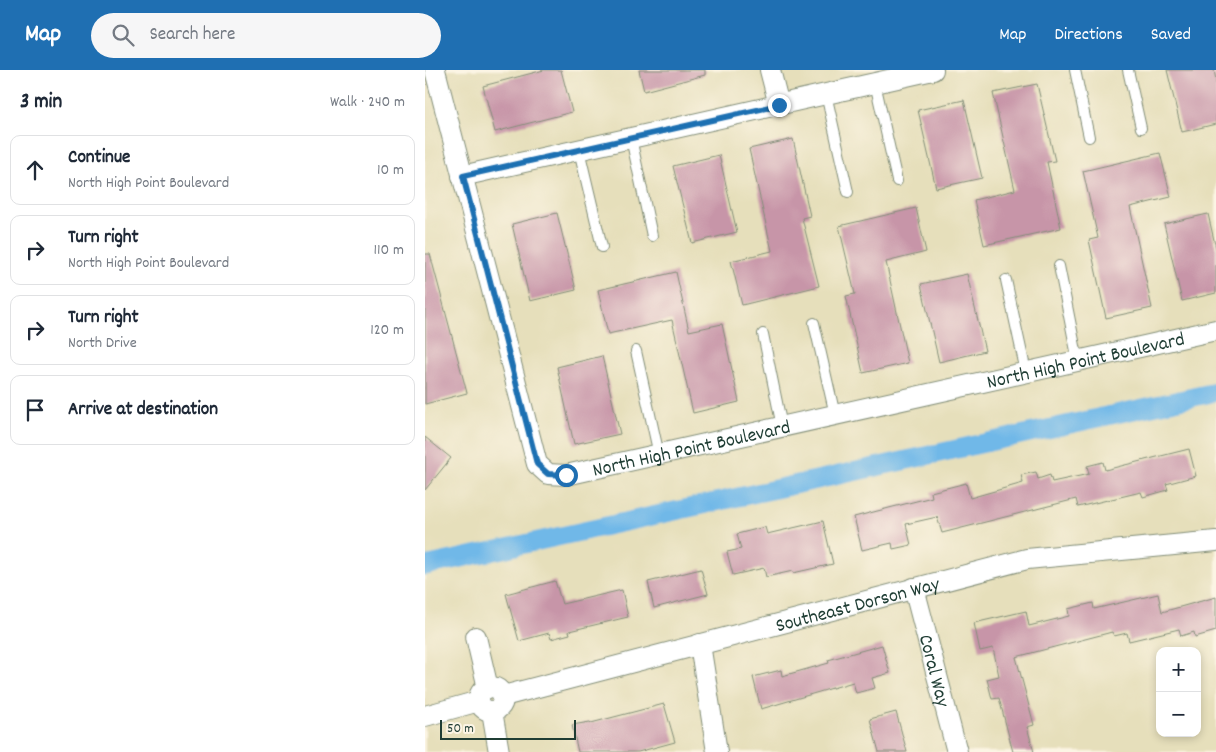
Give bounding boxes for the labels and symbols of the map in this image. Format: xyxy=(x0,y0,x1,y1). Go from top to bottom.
route end xyxy=(768,94,791,117)
street label: North High Point Boulevard xyxy=(984,326,1188,398)
street label: North High Point Boulevard xyxy=(590,414,793,486)
route start xyxy=(555,464,578,487)
street label: Southeast Dorson Way xyxy=(773,571,944,641)
street label: Coral Way xyxy=(910,632,956,711)
scale bar xyxy=(440,717,576,740)

